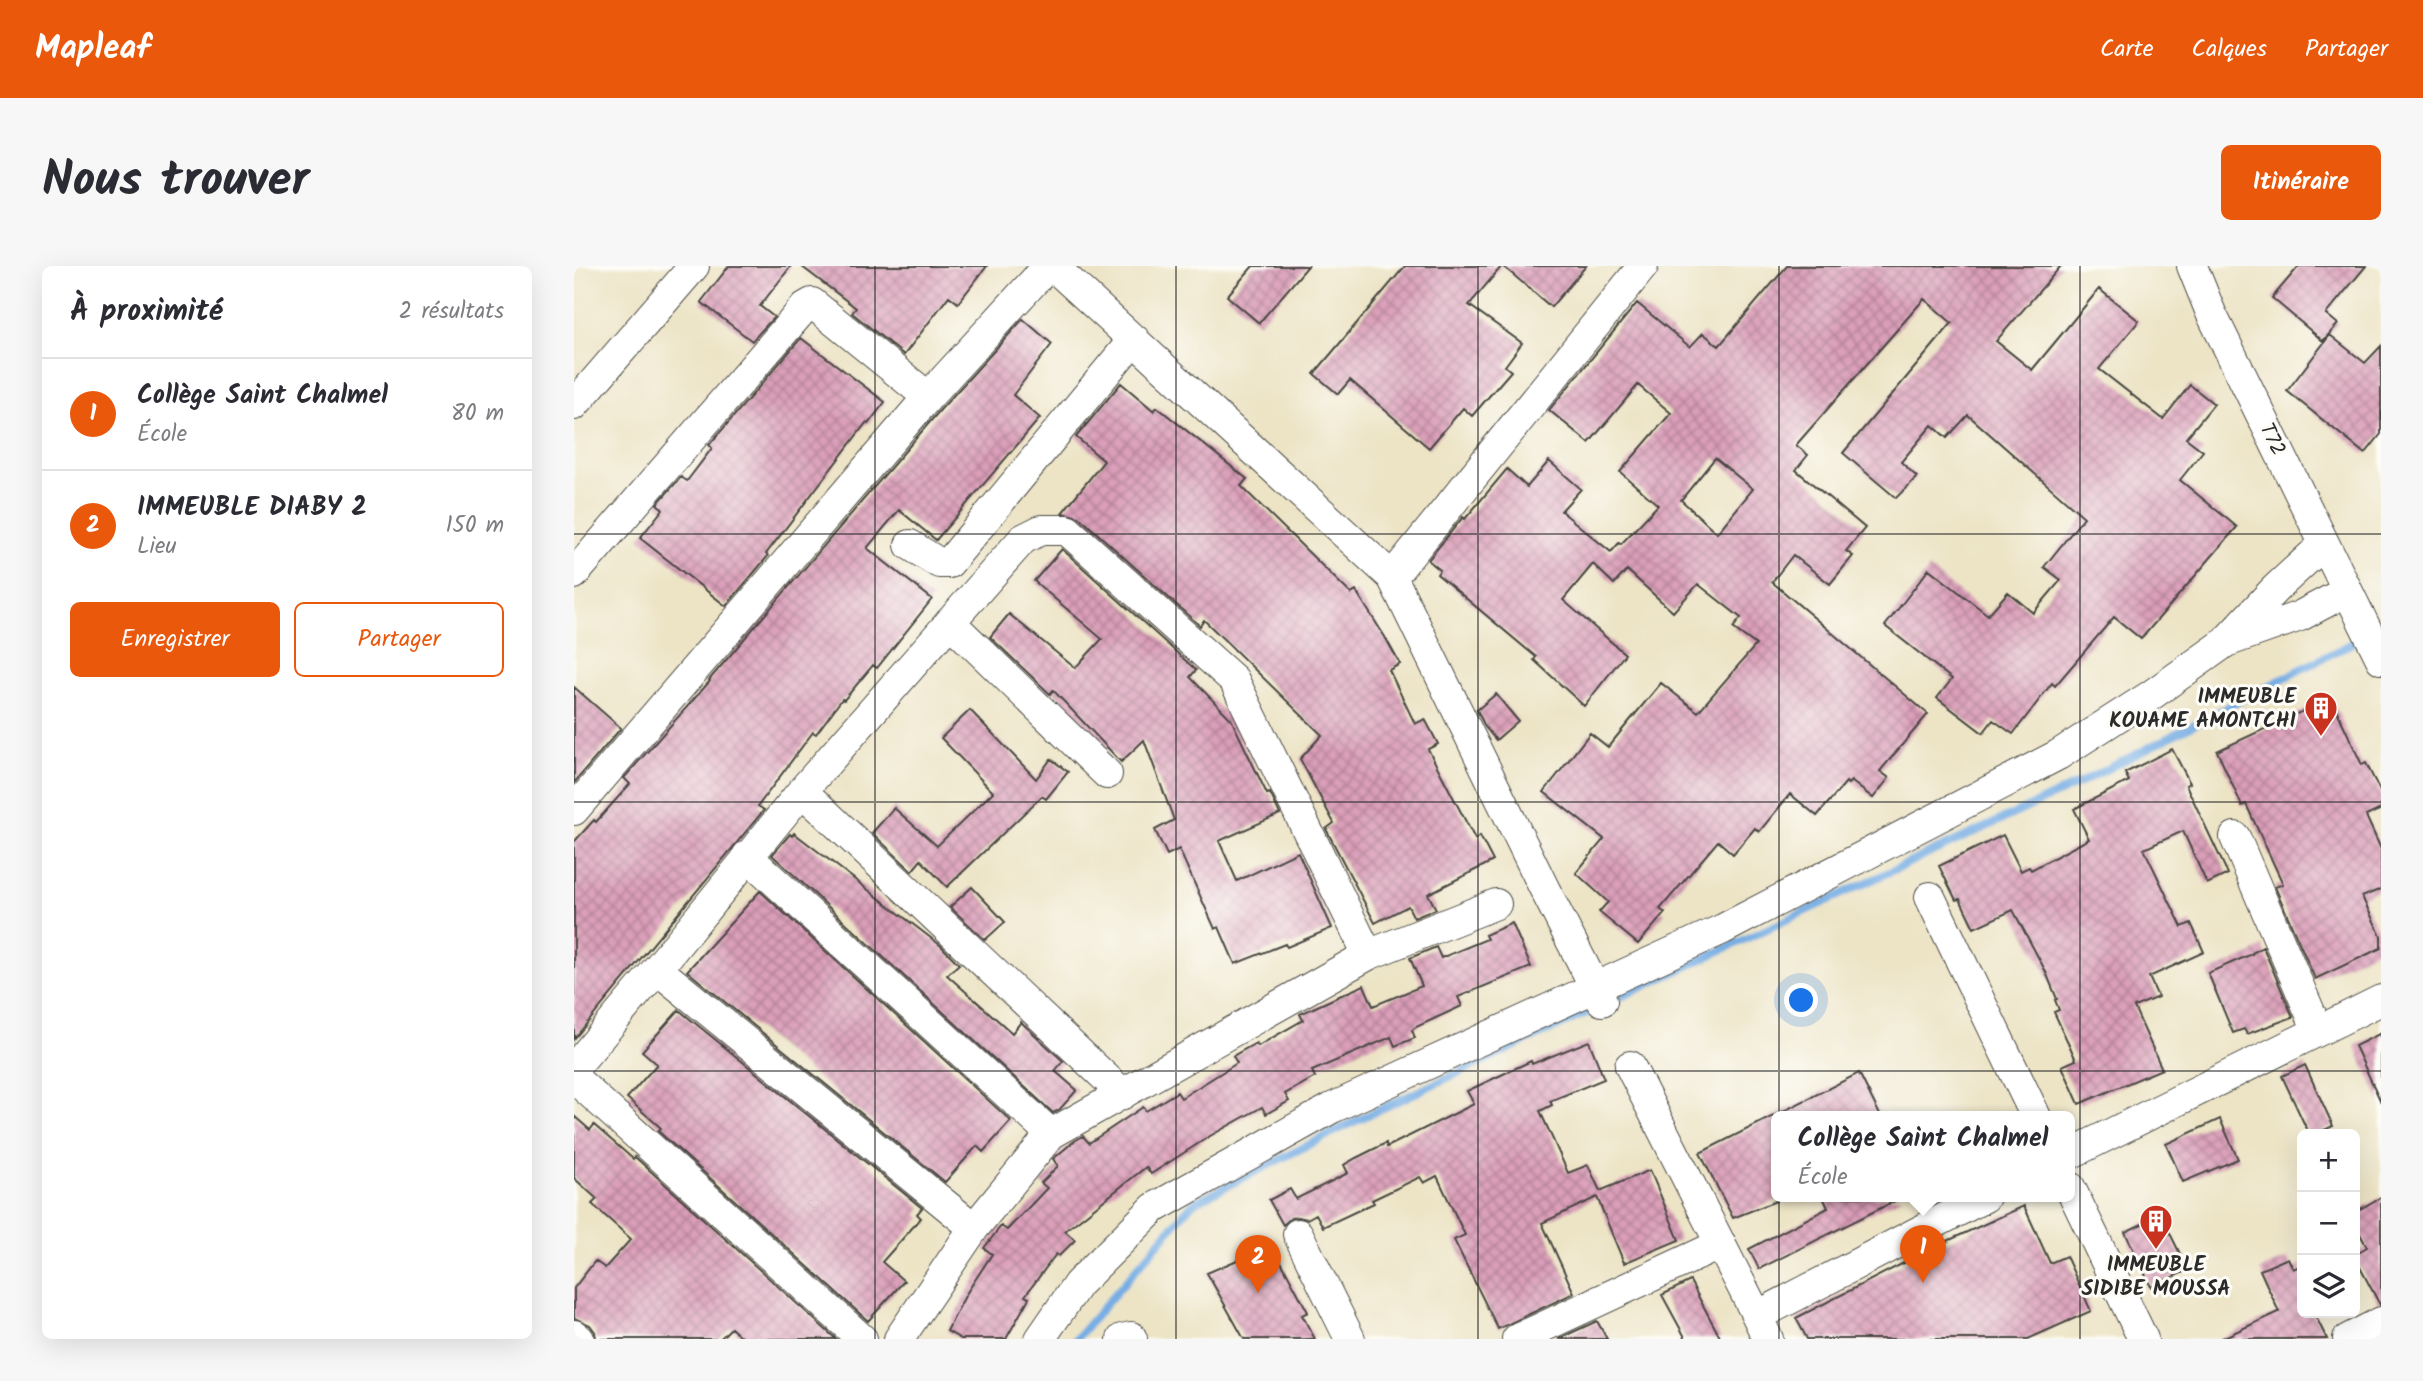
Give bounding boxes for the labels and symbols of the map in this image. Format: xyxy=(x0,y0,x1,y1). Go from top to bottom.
street label: T72 xyxy=(2250,418,2294,462)
place label: IMMEUBLE KOUAME AMONTCHI xyxy=(2109,681,2297,738)
building icon: IMMEUBLE KOUAME AMONTCHI xyxy=(2302,689,2340,738)
your location xyxy=(1784,983,1818,1017)
building icon: IMMEUBLE SIDIBE MOUSSA xyxy=(2137,1202,2175,1251)
pin: 1 xyxy=(1900,1225,1946,1283)
pin: 2 xyxy=(1235,1235,1281,1293)
place label: IMMEUBLE SIDIBE MOUSSA xyxy=(2081,1249,2231,1306)

